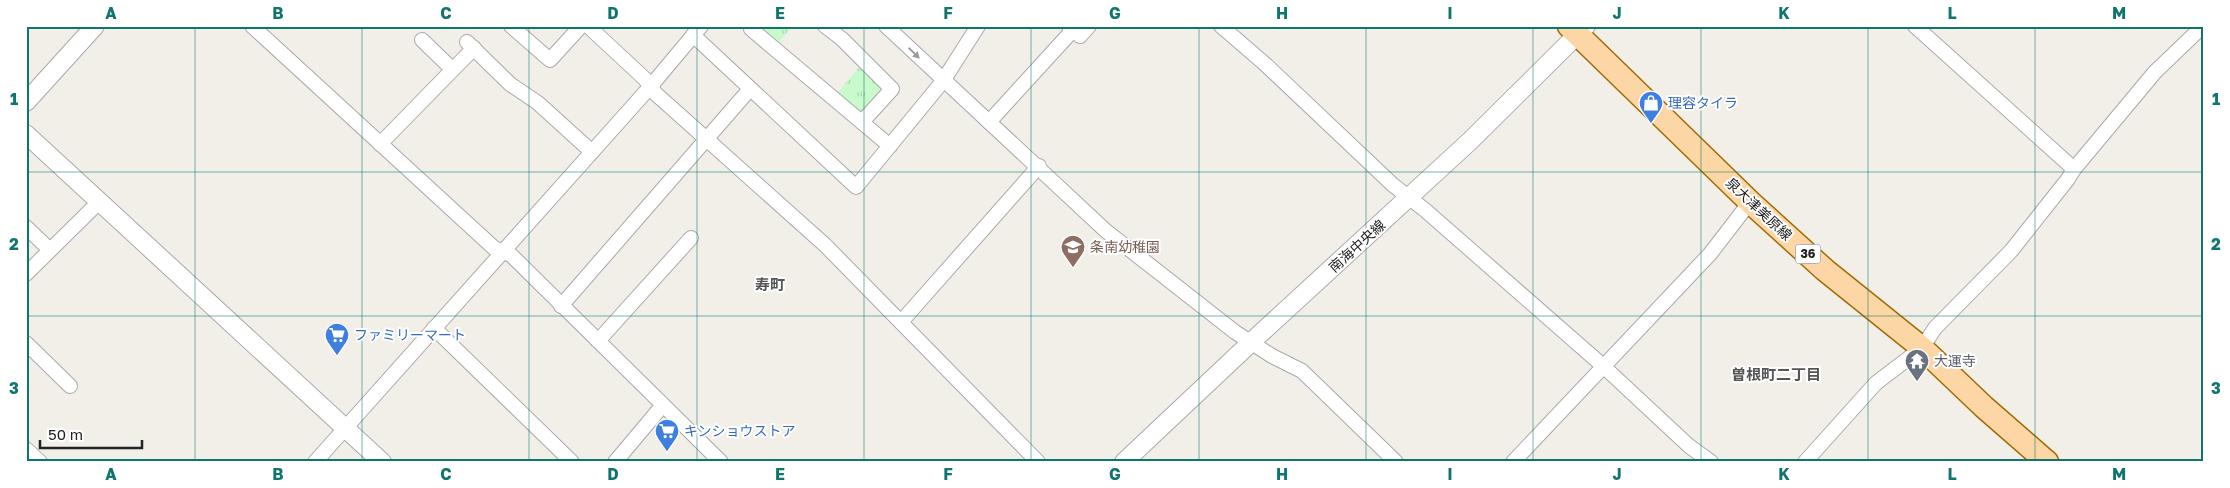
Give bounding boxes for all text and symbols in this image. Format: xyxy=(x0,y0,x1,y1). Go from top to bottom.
text: A xyxy=(105,3,117,23)
text: B xyxy=(272,3,284,23)
text: C xyxy=(440,3,452,23)
text: D xyxy=(607,3,619,23)
text: E xyxy=(775,3,785,23)
text: F xyxy=(943,3,953,23)
text: G xyxy=(1109,3,1121,23)
text: H xyxy=(1276,3,1288,23)
text: I xyxy=(1447,3,1453,23)
text: J xyxy=(1612,3,1622,23)
text: K xyxy=(1778,3,1790,23)
text: L xyxy=(1947,3,1957,23)
text: M xyxy=(2112,3,2126,23)
one-way arrow xyxy=(908,47,920,59)
text: 1 xyxy=(10,89,18,109)
text: 1 xyxy=(2212,89,2220,109)
shop icon: 理容タイラ xyxy=(1638,90,1664,124)
place label: 理容タイラ xyxy=(1668,94,1738,111)
street label: 泉大津美原線 xyxy=(1723,174,1796,243)
street label: 南海中央線 xyxy=(1325,216,1388,275)
text: 2 xyxy=(9,234,19,254)
school or university icon: 条南幼稚園 xyxy=(1060,234,1086,268)
text: 2 xyxy=(2211,234,2221,254)
place label: 条南幼稚園 xyxy=(1090,238,1160,255)
road number: 36 xyxy=(1796,244,1820,264)
district label: 寿町 xyxy=(755,275,785,293)
supermarket icon: ファミリーマート xyxy=(324,322,350,356)
place label: ファミリーマート xyxy=(354,326,466,343)
temple icon: 大運寺 xyxy=(1904,348,1930,382)
place label: 大運寺 xyxy=(1934,352,1976,369)
district label: 曽根町二丁目 xyxy=(1731,365,1821,383)
text: 3 xyxy=(9,378,19,398)
text: 3 xyxy=(2211,378,2221,398)
scale bar xyxy=(40,418,142,450)
supermarket icon: キンショウストア xyxy=(654,418,680,452)
place label: キンショウストア xyxy=(684,422,796,439)
text: 50 m xyxy=(48,425,83,443)
text: A xyxy=(105,464,117,484)
text: B xyxy=(272,464,284,484)
text: C xyxy=(440,464,452,484)
text: D xyxy=(607,464,619,484)
text: E xyxy=(775,464,785,484)
text: F xyxy=(943,464,953,484)
text: G xyxy=(1109,464,1121,484)
text: H xyxy=(1276,464,1288,484)
text: I xyxy=(1447,464,1453,484)
text: J xyxy=(1612,464,1622,484)
text: K xyxy=(1778,464,1790,484)
text: L xyxy=(1947,464,1957,484)
text: M xyxy=(2112,464,2126,484)

